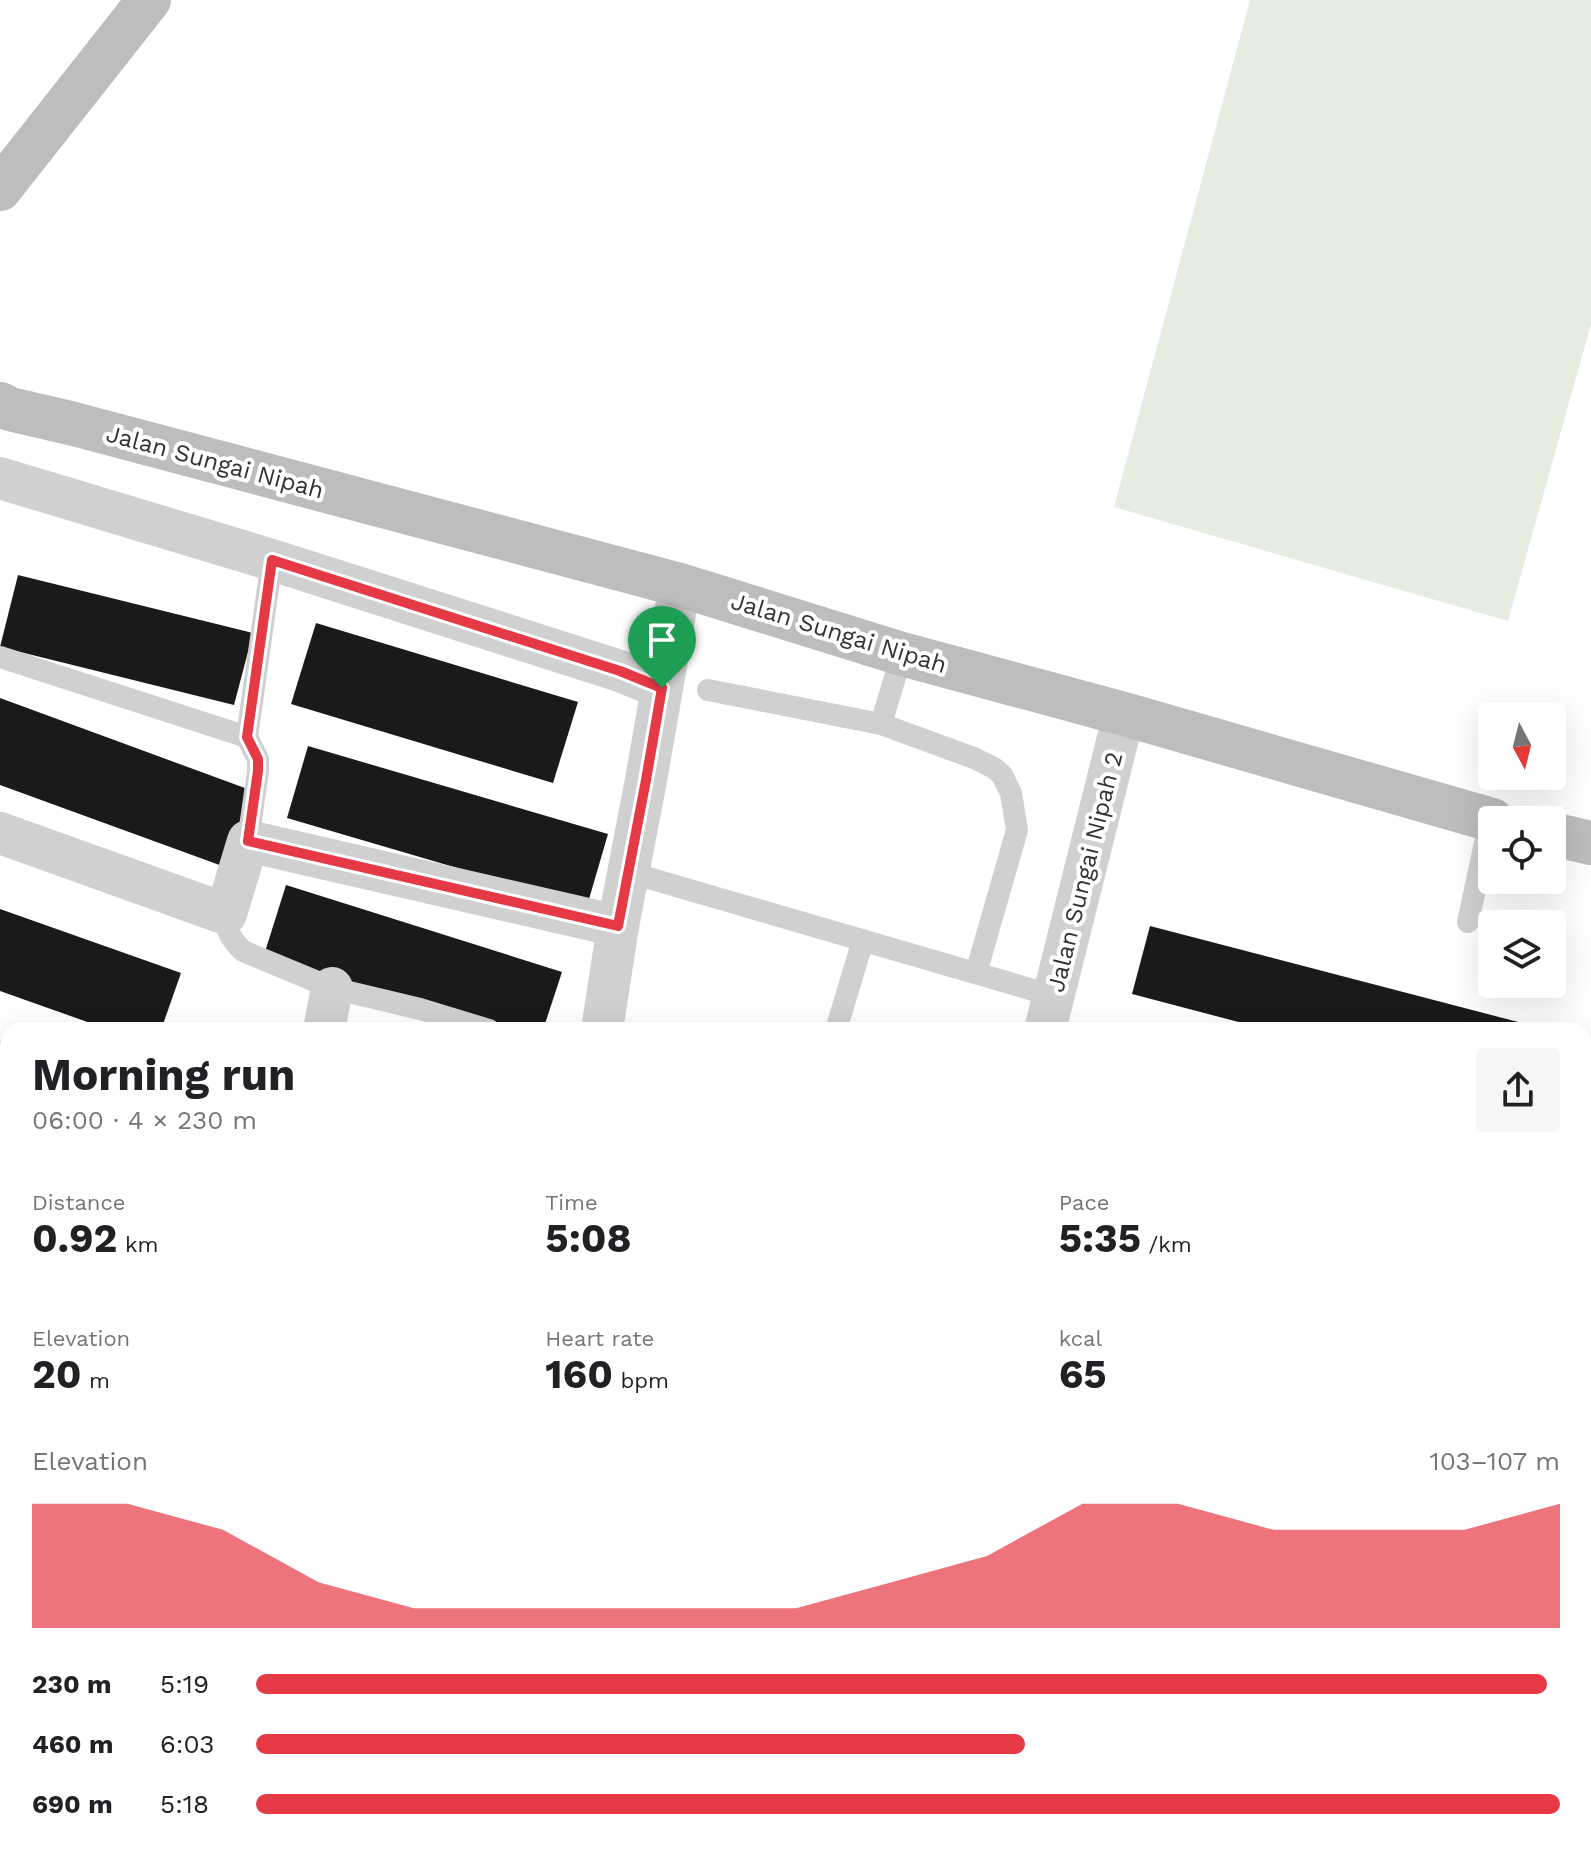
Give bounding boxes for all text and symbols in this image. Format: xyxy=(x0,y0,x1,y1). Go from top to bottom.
street label: Jalan Sungai Nipah xyxy=(103,419,327,505)
street label: Jalan Sungai Nipah xyxy=(728,587,950,679)
pin xyxy=(628,606,696,688)
icon: arrive xyxy=(640,618,684,662)
north arrow xyxy=(1478,702,1566,790)
map controls xyxy=(1478,702,1566,998)
street label: Jalan Sungai Nipah 2 xyxy=(1042,749,1128,995)
button: locate xyxy=(1478,806,1566,894)
button: layers xyxy=(1478,910,1566,998)
button: share xyxy=(1476,1048,1560,1132)
text: Morning run xyxy=(32,1049,295,1101)
text: 06:00 · 4 × 230 m xyxy=(32,1105,257,1135)
text: Distance xyxy=(32,1190,126,1215)
text: Time xyxy=(545,1190,598,1215)
text: Pace xyxy=(1059,1190,1110,1215)
text: 0.92 xyxy=(32,1215,117,1262)
text: 5:08 xyxy=(545,1215,632,1262)
text: 5:35 xyxy=(1059,1215,1141,1262)
text: km xyxy=(117,1232,158,1257)
text: /km xyxy=(1141,1232,1192,1257)
text: Elevation xyxy=(32,1326,130,1351)
text: Heart rate xyxy=(545,1326,654,1351)
text: kcal xyxy=(1059,1326,1102,1351)
text: 20 xyxy=(32,1351,82,1398)
text: 160 xyxy=(545,1351,613,1398)
text: 65 xyxy=(1059,1351,1107,1398)
text: m xyxy=(82,1368,110,1393)
text: bpm xyxy=(613,1368,669,1393)
text: Elevation xyxy=(32,1446,148,1476)
text: 103–107 m xyxy=(1430,1446,1560,1476)
text: 230 m xyxy=(32,1669,112,1699)
text: 5:19 xyxy=(160,1669,209,1699)
text: 460 m xyxy=(32,1729,113,1759)
text: 6:03 xyxy=(160,1729,214,1759)
text: 690 m xyxy=(32,1789,113,1819)
text: 5:18 xyxy=(160,1789,209,1819)

